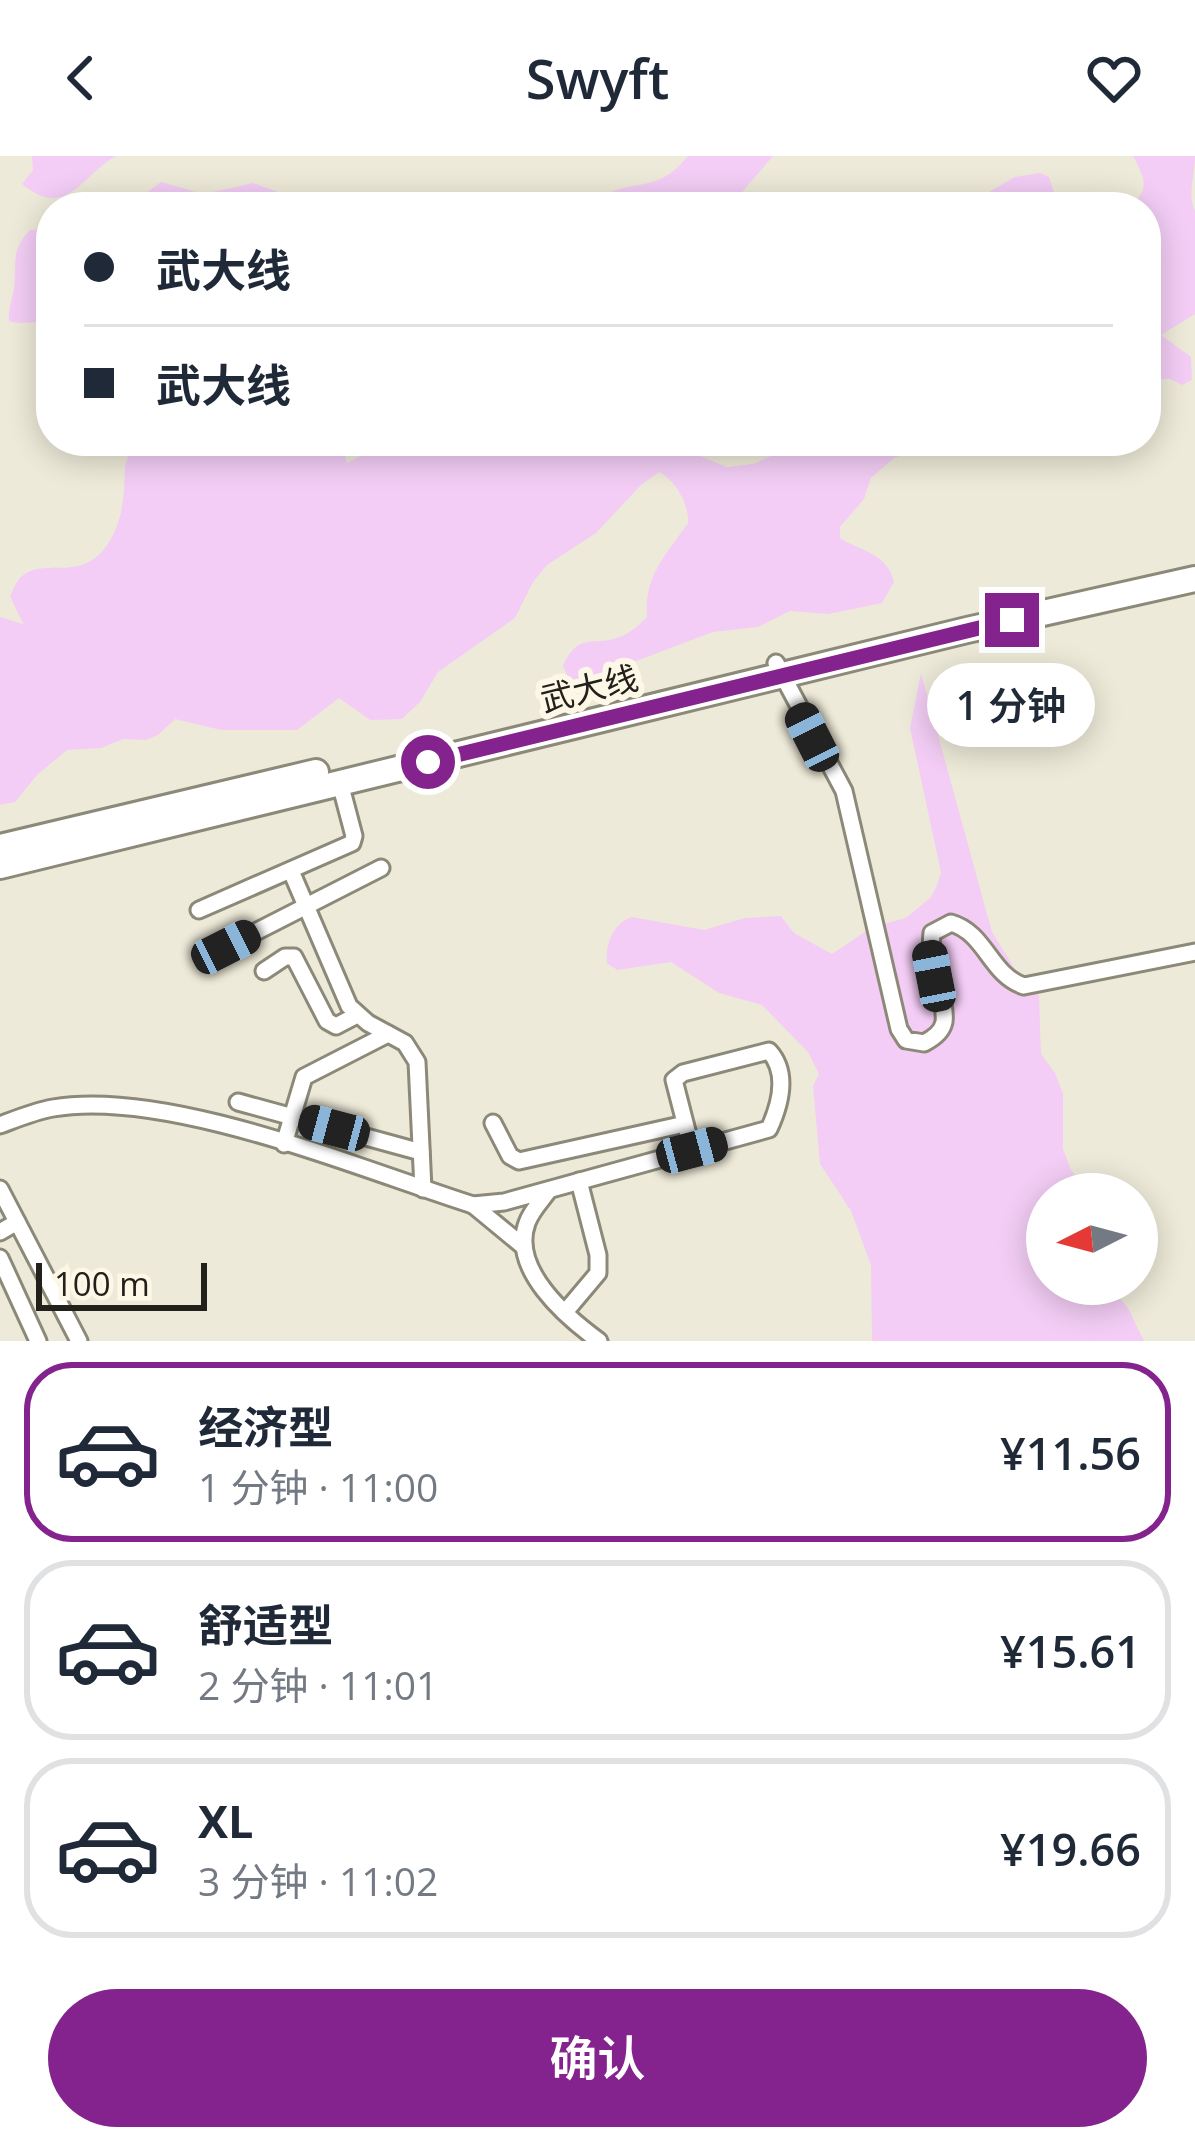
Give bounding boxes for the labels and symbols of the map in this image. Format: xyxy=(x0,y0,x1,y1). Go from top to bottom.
route end xyxy=(985,593,1039,647)
street label: 武大线 xyxy=(536,654,642,722)
callout: 1 分钟 xyxy=(928,662,1096,746)
car xyxy=(780,697,844,777)
route start xyxy=(401,735,455,789)
car xyxy=(186,915,266,979)
car xyxy=(909,937,959,1015)
car xyxy=(295,1101,373,1155)
car xyxy=(653,1123,731,1177)
north arrow xyxy=(1026,1173,1158,1305)
scale bar xyxy=(36,1257,207,1310)

